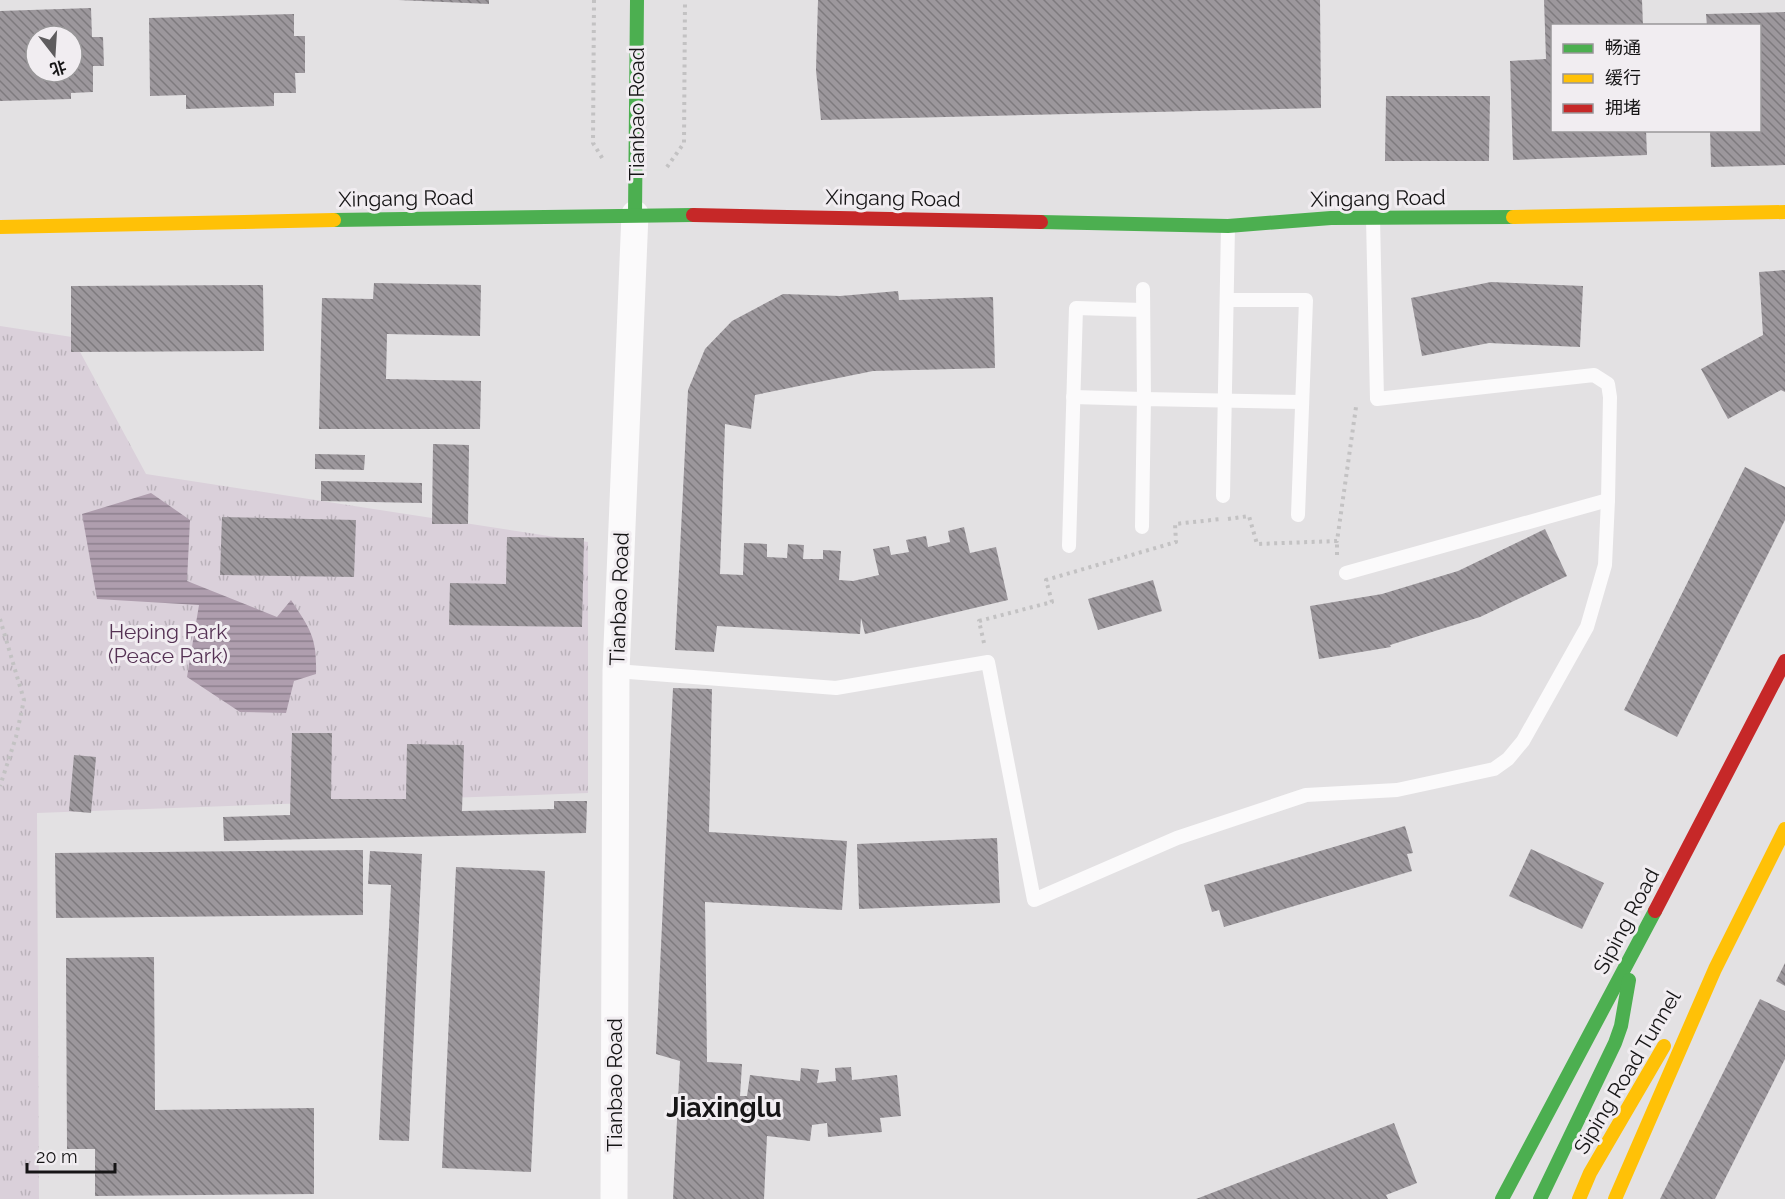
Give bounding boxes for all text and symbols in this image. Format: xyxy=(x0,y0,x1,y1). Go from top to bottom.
north arrow xyxy=(24,24,84,84)
legend xyxy=(1551,24,1761,132)
text: 畅通 xyxy=(1605,37,1641,58)
street label: Tianbao Road xyxy=(624,47,649,181)
text: 北 xyxy=(48,56,69,79)
text: 缓行 xyxy=(1605,67,1641,88)
text: 拥堵 xyxy=(1605,97,1641,118)
street label: Xingang Road xyxy=(338,184,474,212)
street label: Xingang Road xyxy=(825,184,961,212)
street label: Xingang Road xyxy=(1310,184,1446,212)
street label: Tianbao Road xyxy=(604,532,634,666)
park label: Heping Park (Peace Park) xyxy=(108,619,228,668)
street label: Siping Road xyxy=(1588,864,1664,978)
street label: Siping Road Tunnel xyxy=(1568,985,1686,1158)
street label: Tianbao Road xyxy=(602,1018,627,1152)
district label: Jiaxinglu xyxy=(666,1092,782,1123)
scale bar xyxy=(27,1136,116,1174)
text: 20 m xyxy=(36,1146,78,1167)

